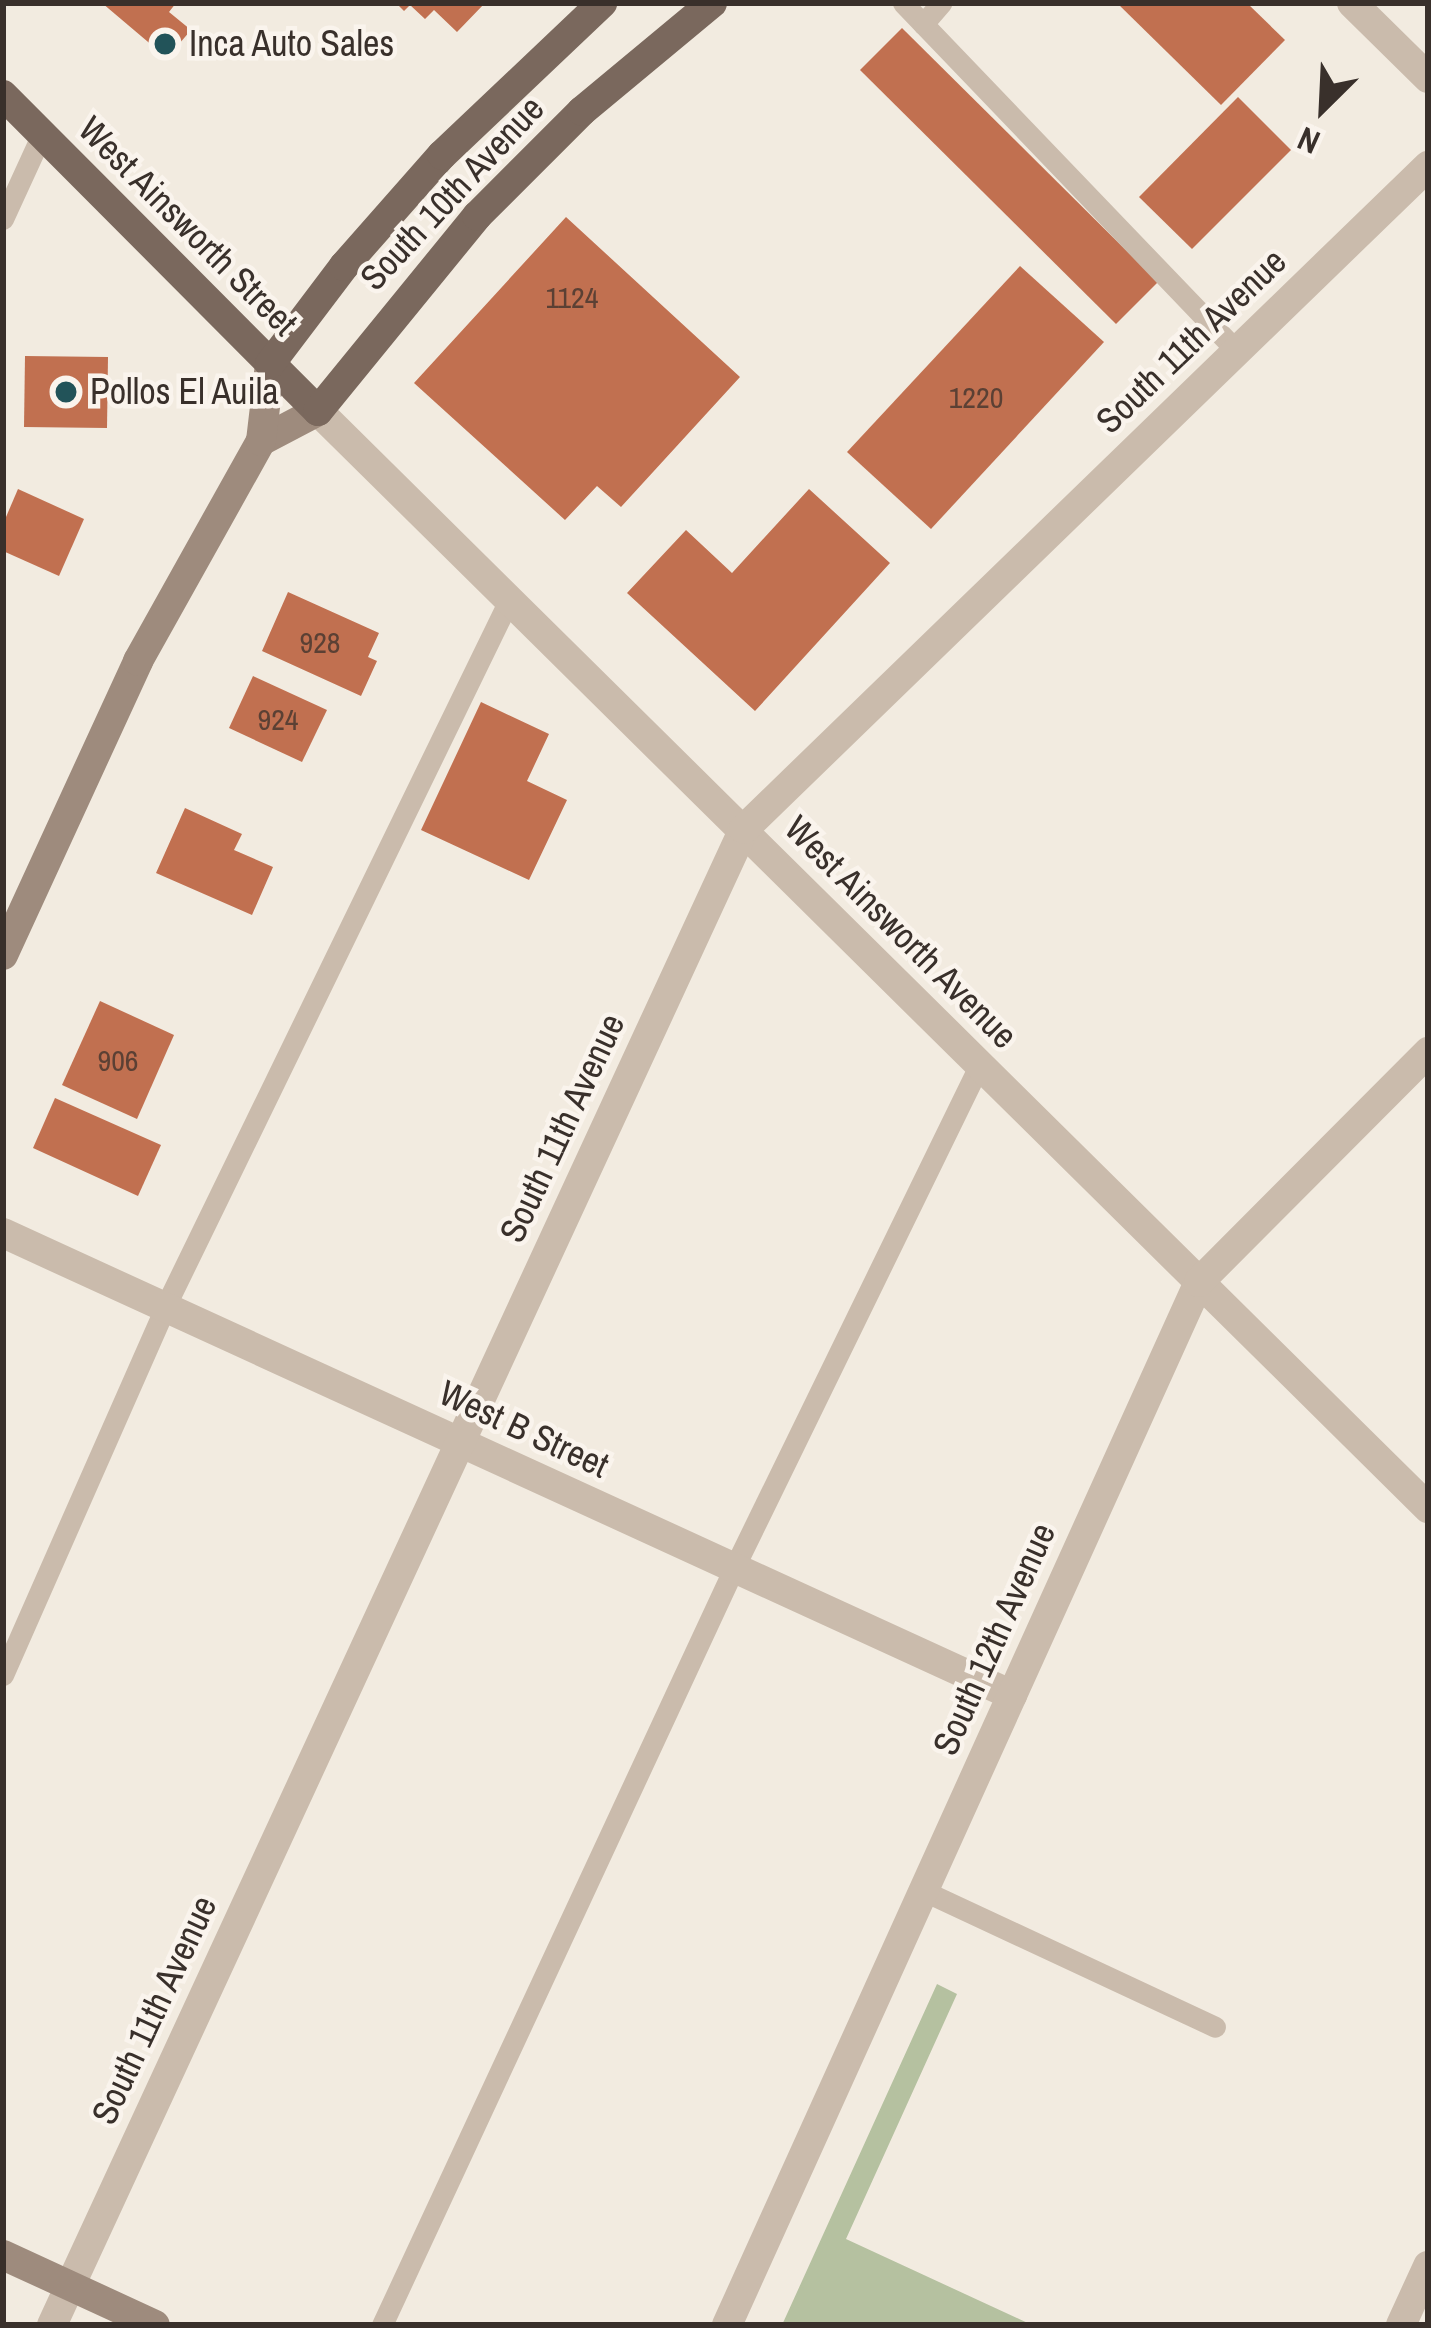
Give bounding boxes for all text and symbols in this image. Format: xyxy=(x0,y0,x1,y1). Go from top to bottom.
place label: Inca Auto Sales xyxy=(189,22,396,66)
marker: Inca Auto Sales xyxy=(152,31,178,57)
north arrow xyxy=(1263,48,1383,168)
street label: South 10th Avenue xyxy=(351,87,553,299)
street label: West Ainsworth Street xyxy=(69,107,307,345)
text: N xyxy=(1290,117,1326,165)
street label: South 11th Avenue xyxy=(1087,239,1295,443)
house number: 1124 xyxy=(546,279,598,315)
place label: Pollos El Auila xyxy=(90,370,280,414)
marker: Pollos El Auila xyxy=(53,379,79,405)
house number: 1220 xyxy=(949,379,1003,415)
house number: 928 xyxy=(299,624,341,660)
house number: 924 xyxy=(257,701,299,737)
street label: West Ainsworth Avenue xyxy=(775,806,1027,1058)
street label: South 11th Avenue xyxy=(490,1006,634,1250)
house number: 906 xyxy=(97,1042,139,1078)
street label: West B Street xyxy=(433,1371,615,1487)
street label: South 12th Avenue xyxy=(923,1516,1065,1762)
street label: South 11th Avenue xyxy=(82,1888,226,2132)

